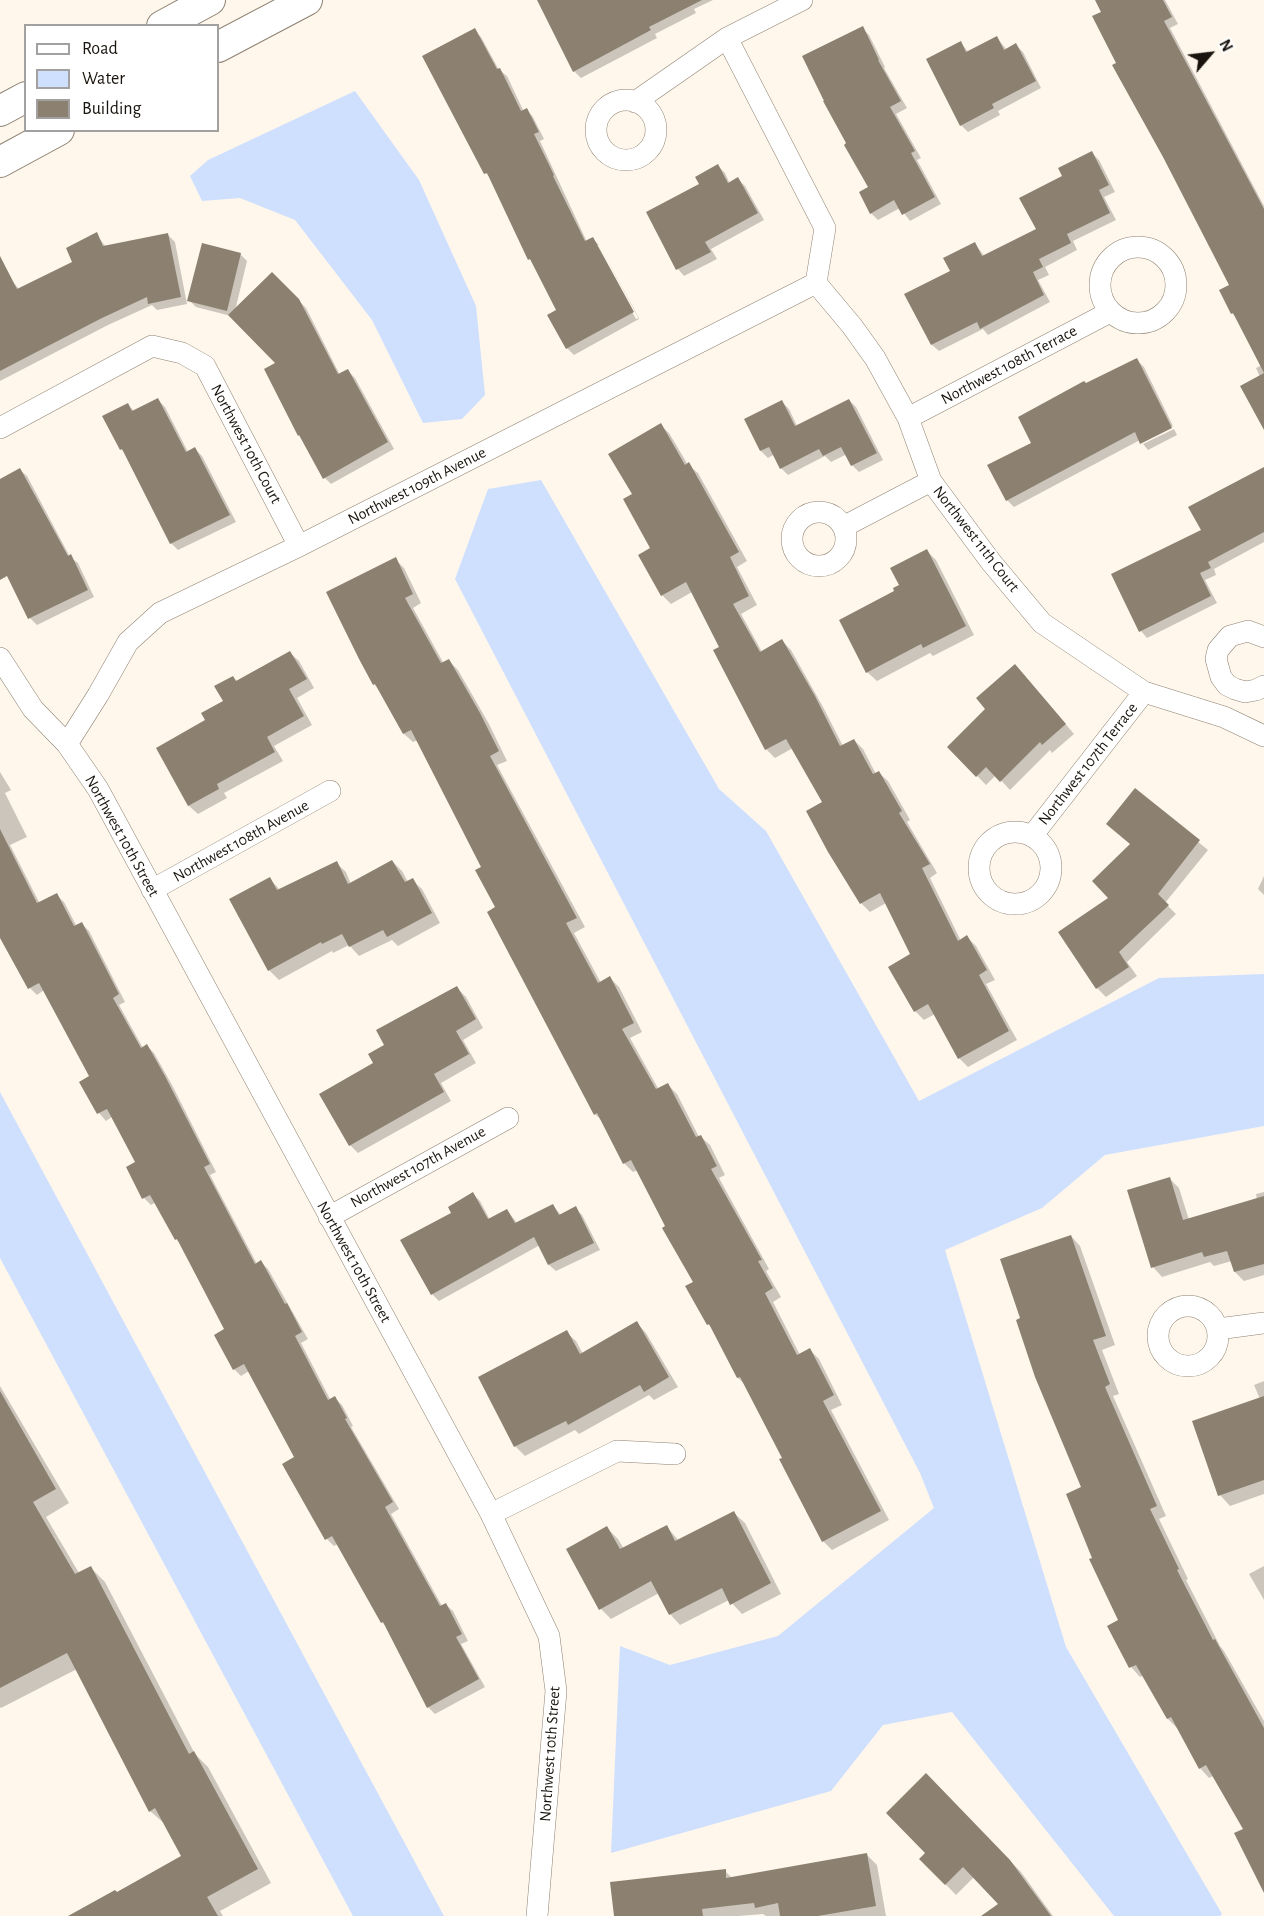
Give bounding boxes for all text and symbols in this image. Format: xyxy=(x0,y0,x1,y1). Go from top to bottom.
legend xyxy=(24,24,219,132)
north arrow xyxy=(1180,24,1240,84)
text: N xyxy=(1216,37,1236,54)
text: Road xyxy=(82,40,118,58)
text: Water xyxy=(82,70,125,88)
text: Building xyxy=(82,100,141,118)
street label: Northwest 108th Terrace xyxy=(938,321,1080,409)
street label: Northwest 10th Court xyxy=(206,381,286,507)
street label: Northwest 109th Avenue xyxy=(345,443,489,529)
street label: Northwest 11th Court xyxy=(929,482,1023,596)
street label: Northwest 107th Terrace xyxy=(1034,699,1142,829)
street label: Northwest 10th Street xyxy=(81,772,163,900)
street label: Northwest 108th Avenue xyxy=(170,796,312,886)
street label: Northwest 107th Avenue xyxy=(347,1122,489,1212)
street label: Northwest 10th Street xyxy=(313,1198,395,1326)
street label: Northwest 10th Street xyxy=(536,1686,564,1822)

